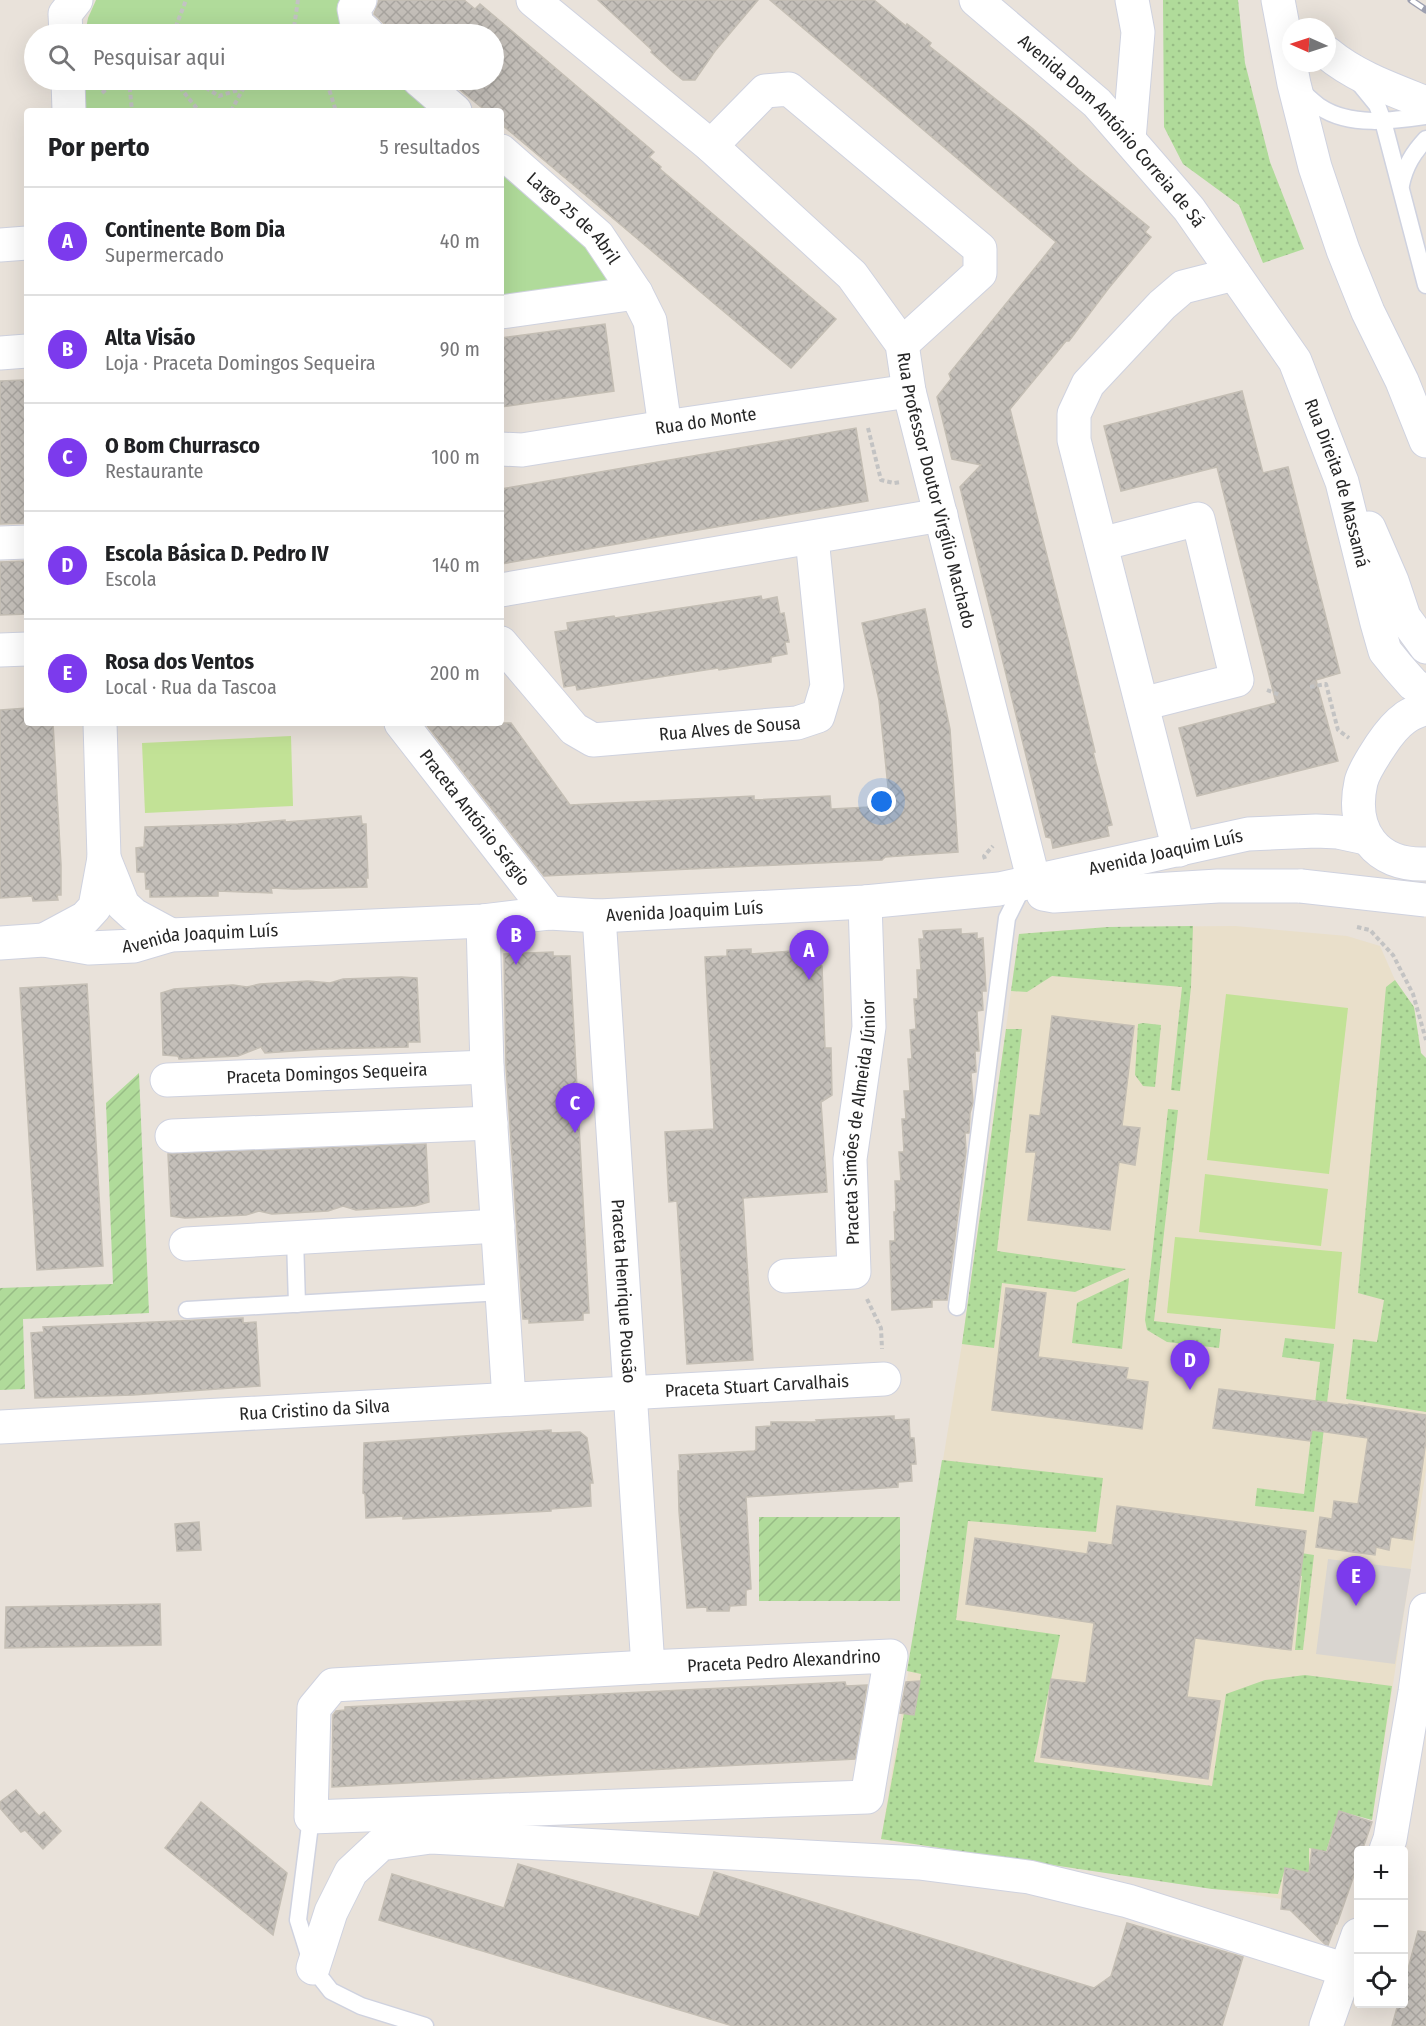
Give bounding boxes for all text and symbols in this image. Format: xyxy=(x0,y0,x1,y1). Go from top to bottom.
north arrow xyxy=(1282,18,1336,72)
search box xyxy=(24,24,504,90)
street label: Avenida Dom António Correia de Sá xyxy=(1014,30,1210,232)
icon: search xyxy=(45,41,78,74)
text: Pesquisar aqui xyxy=(93,44,225,71)
text: Por perto xyxy=(48,132,150,163)
text: 5 resultados xyxy=(380,135,480,159)
street label: Largo 25 de Abril xyxy=(522,168,625,268)
text: Continente Bom Dia xyxy=(105,216,285,243)
text: A xyxy=(62,229,73,253)
text: 40 m xyxy=(440,229,480,253)
text: Supermercado xyxy=(105,243,224,267)
text: Alta Visão xyxy=(105,324,195,351)
text: B xyxy=(62,337,73,361)
text: 90 m xyxy=(440,337,480,361)
text: Loja · Praceta Domingos Sequeira xyxy=(105,351,376,375)
street label: Rua Professor Doutor Virgílio Machado xyxy=(892,351,980,631)
street label: Rua Direita de Massamá xyxy=(1300,396,1374,570)
street label: Rua do Monte xyxy=(654,403,758,439)
text: O Bom Churrasco xyxy=(105,432,260,459)
text: C xyxy=(62,445,73,469)
text: 100 m xyxy=(431,445,480,469)
text: Restaurante xyxy=(105,459,204,483)
text: Escola Básica D. Pedro IV xyxy=(105,540,329,567)
text: D xyxy=(62,553,73,577)
text: 140 m xyxy=(432,553,480,577)
text: Escola xyxy=(105,567,157,591)
text: Rosa dos Ventos xyxy=(105,648,254,675)
text: E xyxy=(63,661,72,685)
text: 200 m xyxy=(430,661,480,685)
text: Local · Rua da Tascoa xyxy=(105,675,277,699)
street label: Rua Alves de Sousa xyxy=(658,712,802,745)
street label: Praceta António Sérgio xyxy=(415,745,535,890)
your location xyxy=(867,787,896,816)
street label: Avenida Joaquim Luís xyxy=(1087,824,1245,880)
street label: Avenida Joaquim Luís xyxy=(605,896,764,927)
pin: B xyxy=(496,916,536,965)
street label: Avenida Joaquim Luís xyxy=(122,919,279,957)
pin: A xyxy=(790,930,828,980)
street label: Praceta Simões de Almeida Júnior xyxy=(839,998,880,1245)
street label: Praceta Domingos Sequeira xyxy=(226,1058,428,1089)
pin: C xyxy=(556,1084,594,1133)
street label: Praceta Henrique Pousão xyxy=(606,1198,640,1384)
pin: D xyxy=(1170,1340,1210,1390)
street label: Praceta Stuart Carvalhais xyxy=(664,1370,850,1402)
street label: Rua Cristino da Silva xyxy=(239,1395,391,1425)
pin: E xyxy=(1336,1556,1376,1606)
street label: Praceta Pedro Alexandrino xyxy=(687,1645,881,1677)
map controls xyxy=(1354,1846,1408,2008)
button: + xyxy=(1354,1846,1408,1900)
button: − xyxy=(1354,1900,1408,1954)
button: locate xyxy=(1354,1954,1408,2008)

